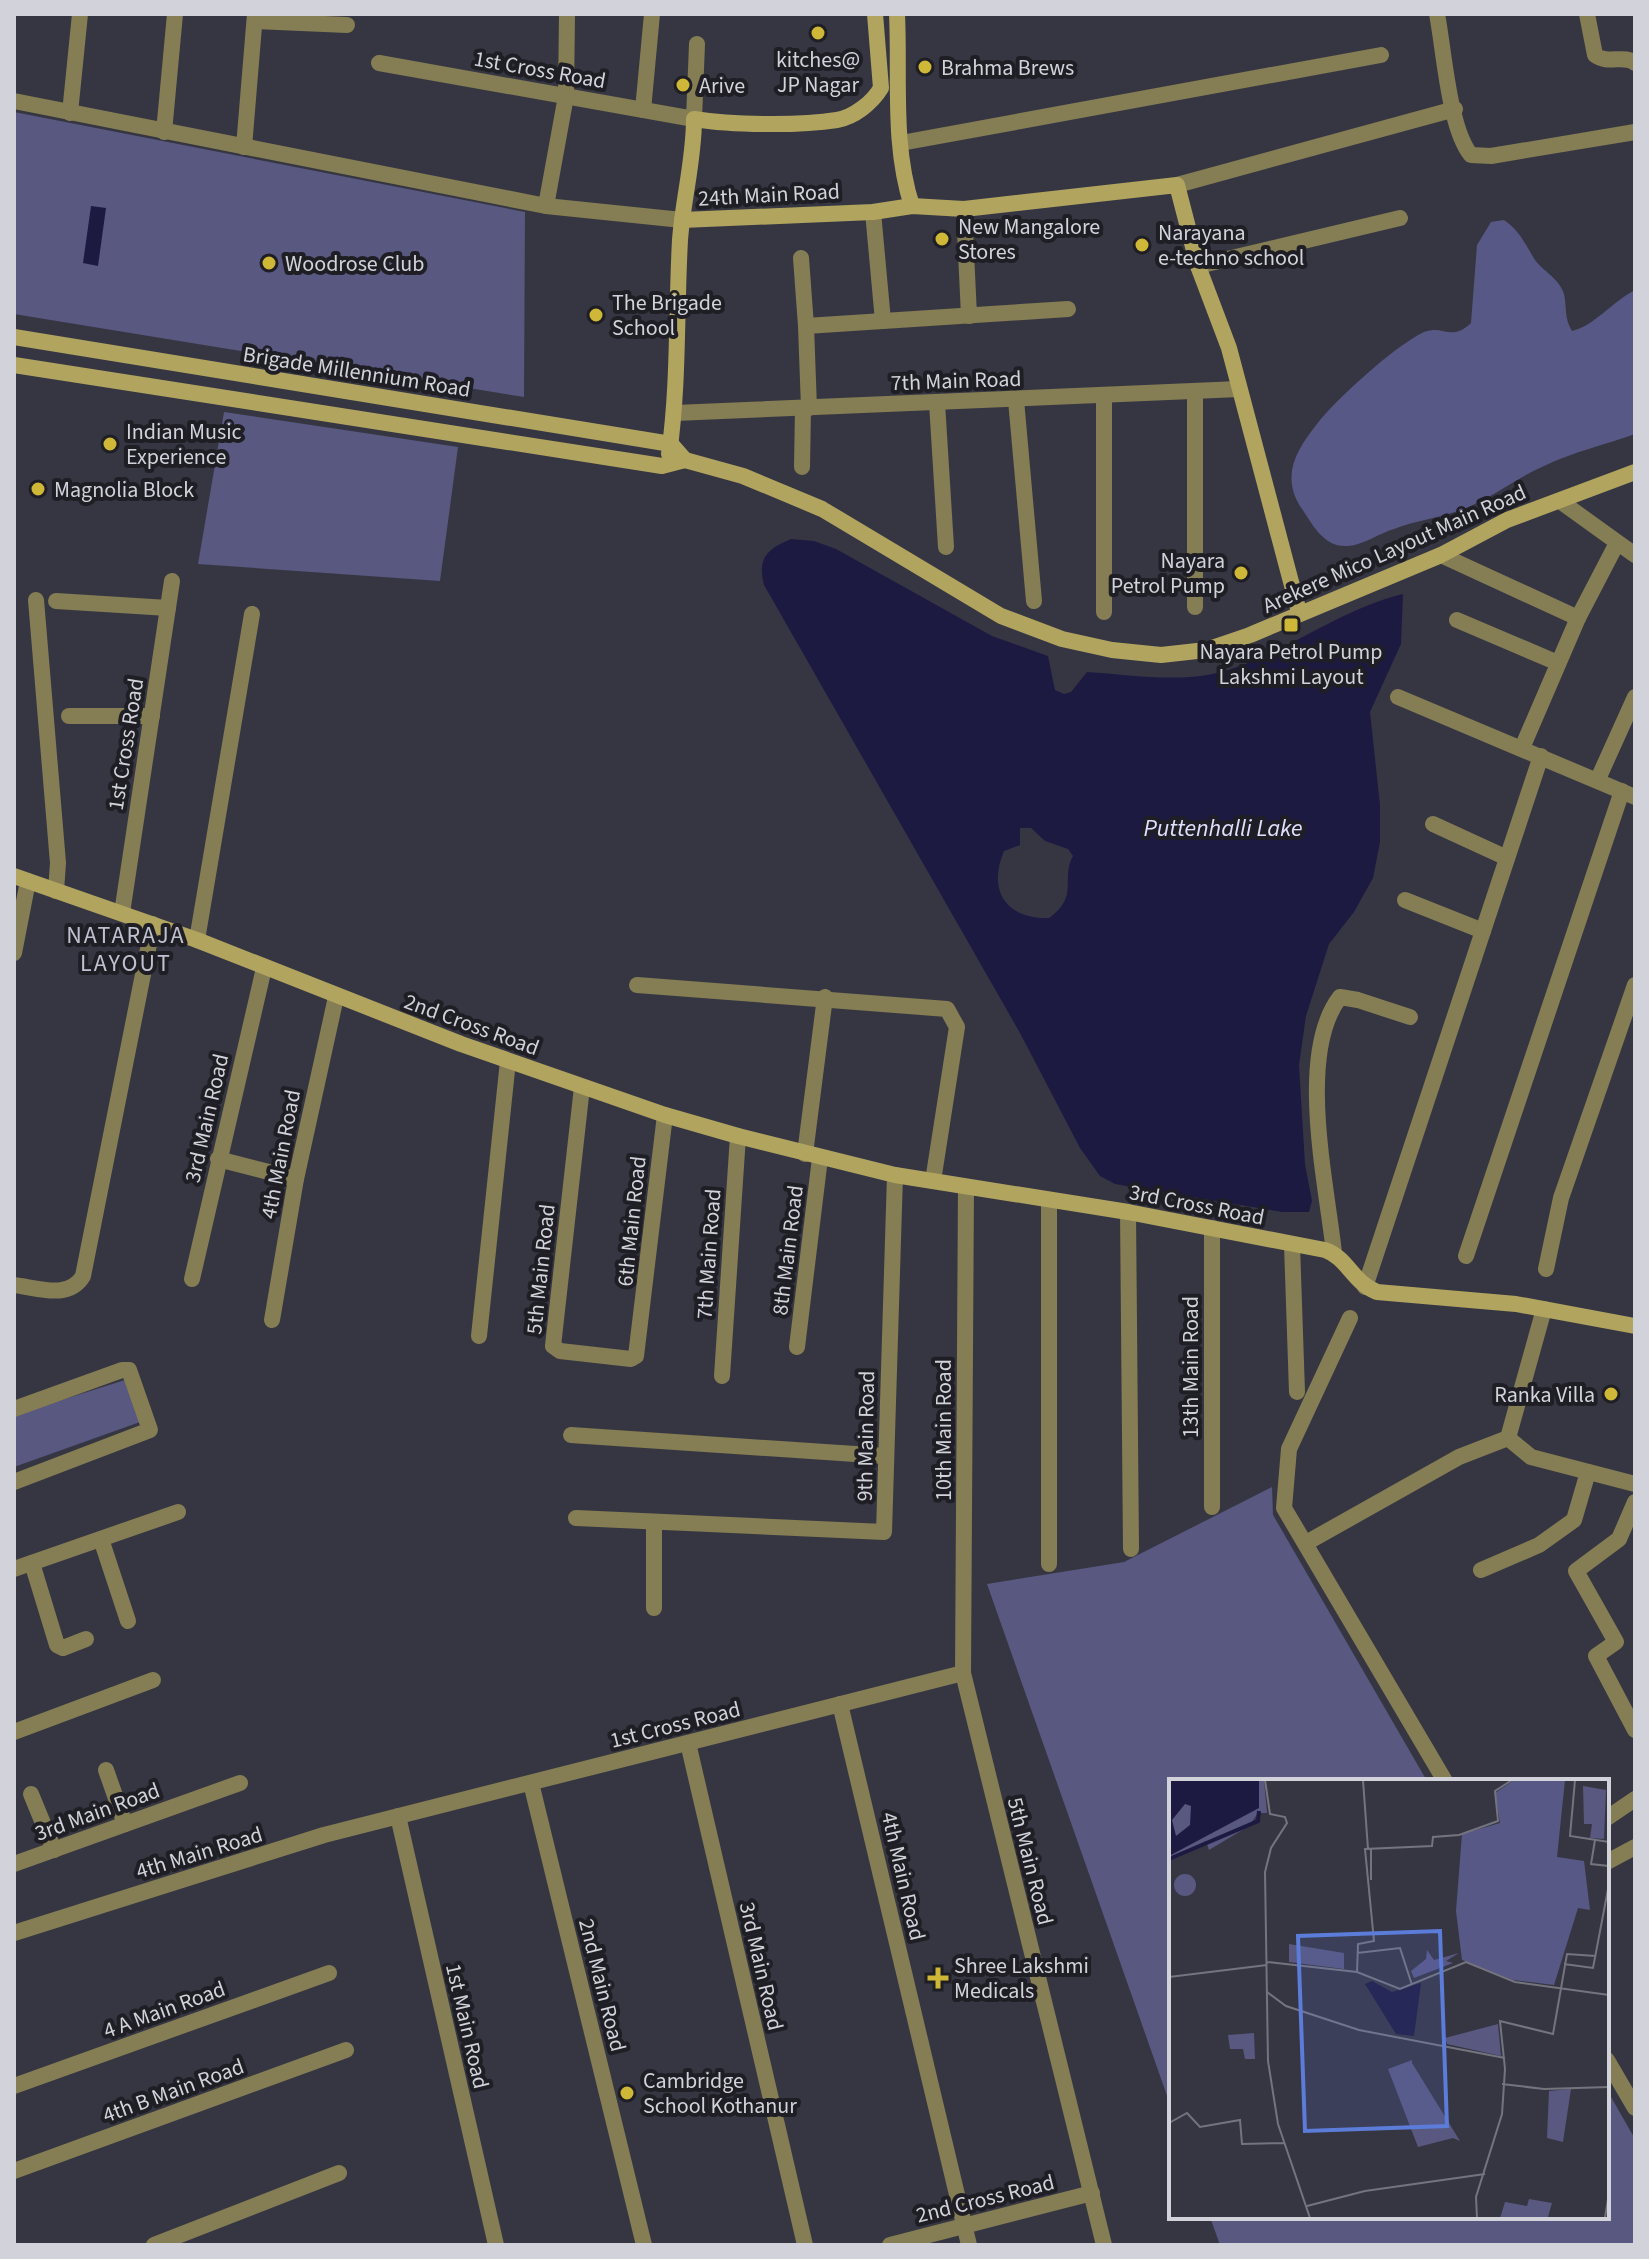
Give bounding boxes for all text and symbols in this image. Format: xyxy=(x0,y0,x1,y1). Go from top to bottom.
marker: kitches@ JP Nagar xyxy=(809,24,827,42)
street label: 1st Cross Road xyxy=(471,43,608,97)
place label: kitches@ JP Nagar xyxy=(776,44,860,101)
place label: Brahma Brews xyxy=(941,52,1074,84)
marker: Brahma Brews xyxy=(916,58,934,76)
place label: Arive xyxy=(699,70,745,102)
marker: Arive xyxy=(674,76,692,94)
street label: 24th Main Road xyxy=(697,175,841,215)
place label: New Mangalore Stores xyxy=(958,211,1100,268)
place label: Narayana e-techno school xyxy=(1158,217,1304,274)
marker: New Mangalore Stores xyxy=(933,230,951,248)
marker: Narayana e-techno school xyxy=(1133,236,1151,254)
place label: Woodrose Club xyxy=(285,248,424,280)
marker: Woodrose Club xyxy=(260,254,278,272)
place label: The Brigade School xyxy=(612,287,722,344)
marker: The Brigade School xyxy=(587,306,605,324)
street label: Brigade Millennium Road xyxy=(241,338,473,406)
street label: 7th Main Road xyxy=(890,363,1022,399)
place label: Indian Music Experience xyxy=(126,416,242,473)
marker: Indian Music Experience xyxy=(101,435,119,453)
place label: Magnolia Block xyxy=(54,474,194,506)
street label: Arekere Mico Layout Main Road xyxy=(1257,476,1531,622)
marker: Magnolia Block xyxy=(29,480,47,498)
place label: Nayara Petrol Pump xyxy=(1111,545,1225,602)
marker: Nayara Petrol Pump xyxy=(1232,564,1250,582)
marker: Nayara Petrol Pump Lakshmi Layout xyxy=(1282,616,1300,634)
place label: Nayara Petrol Pump Lakshmi Layout xyxy=(1199,636,1383,693)
street label: 1st Cross Road xyxy=(100,676,152,813)
water label: Puttenhalli Lake xyxy=(1143,811,1303,846)
district label: NATARAJA LAYOUT xyxy=(66,918,186,981)
street label: 2nd Cross Road xyxy=(400,986,544,1064)
street label: 3rd Main Road xyxy=(177,1051,237,1186)
street label: 4th Main Road xyxy=(253,1087,309,1221)
street label: 6th Main Road xyxy=(609,1154,655,1288)
street label: 3rd Cross Road xyxy=(1127,1176,1267,1234)
street label: 8th Main Road xyxy=(764,1183,812,1317)
street label: 7th Main Road xyxy=(688,1188,730,1320)
street label: 5th Main Road xyxy=(518,1202,564,1336)
street label: 13th Main Road xyxy=(1175,1296,1207,1438)
street label: 10th Main Road xyxy=(928,1359,960,1501)
street label: 9th Main Road xyxy=(849,1370,883,1502)
place label: Ranka Villa xyxy=(1494,1379,1595,1411)
marker: Ranka Villa xyxy=(1602,1385,1620,1403)
street label: 1st Cross Road xyxy=(607,1693,744,1757)
street label: 3rd Main Road xyxy=(30,1774,164,1849)
inset map xyxy=(1169,1779,1609,2219)
street label: 5th Main Road xyxy=(999,1794,1061,1929)
street label: 4th Main Road xyxy=(873,1809,933,1944)
street label: 4th Main Road xyxy=(132,1819,267,1887)
street label: 3rd Main Road xyxy=(731,1899,791,2034)
street label: 2nd Main Road xyxy=(570,1916,634,2055)
place label: Shree Lakshmi Medicals xyxy=(954,1950,1089,2007)
street label: 1st Main Road xyxy=(437,1960,497,2092)
marker: Shree Lakshmi Medicals xyxy=(929,1969,947,1987)
street label: 4 A Main Road xyxy=(99,1973,230,2047)
street label: 4th B Main Road xyxy=(98,2051,248,2131)
place label: Cambridge School Kothanur xyxy=(643,2065,797,2122)
marker: Cambridge School Kothanur xyxy=(618,2084,636,2102)
street label: 2nd Cross Road xyxy=(913,2166,1058,2232)

